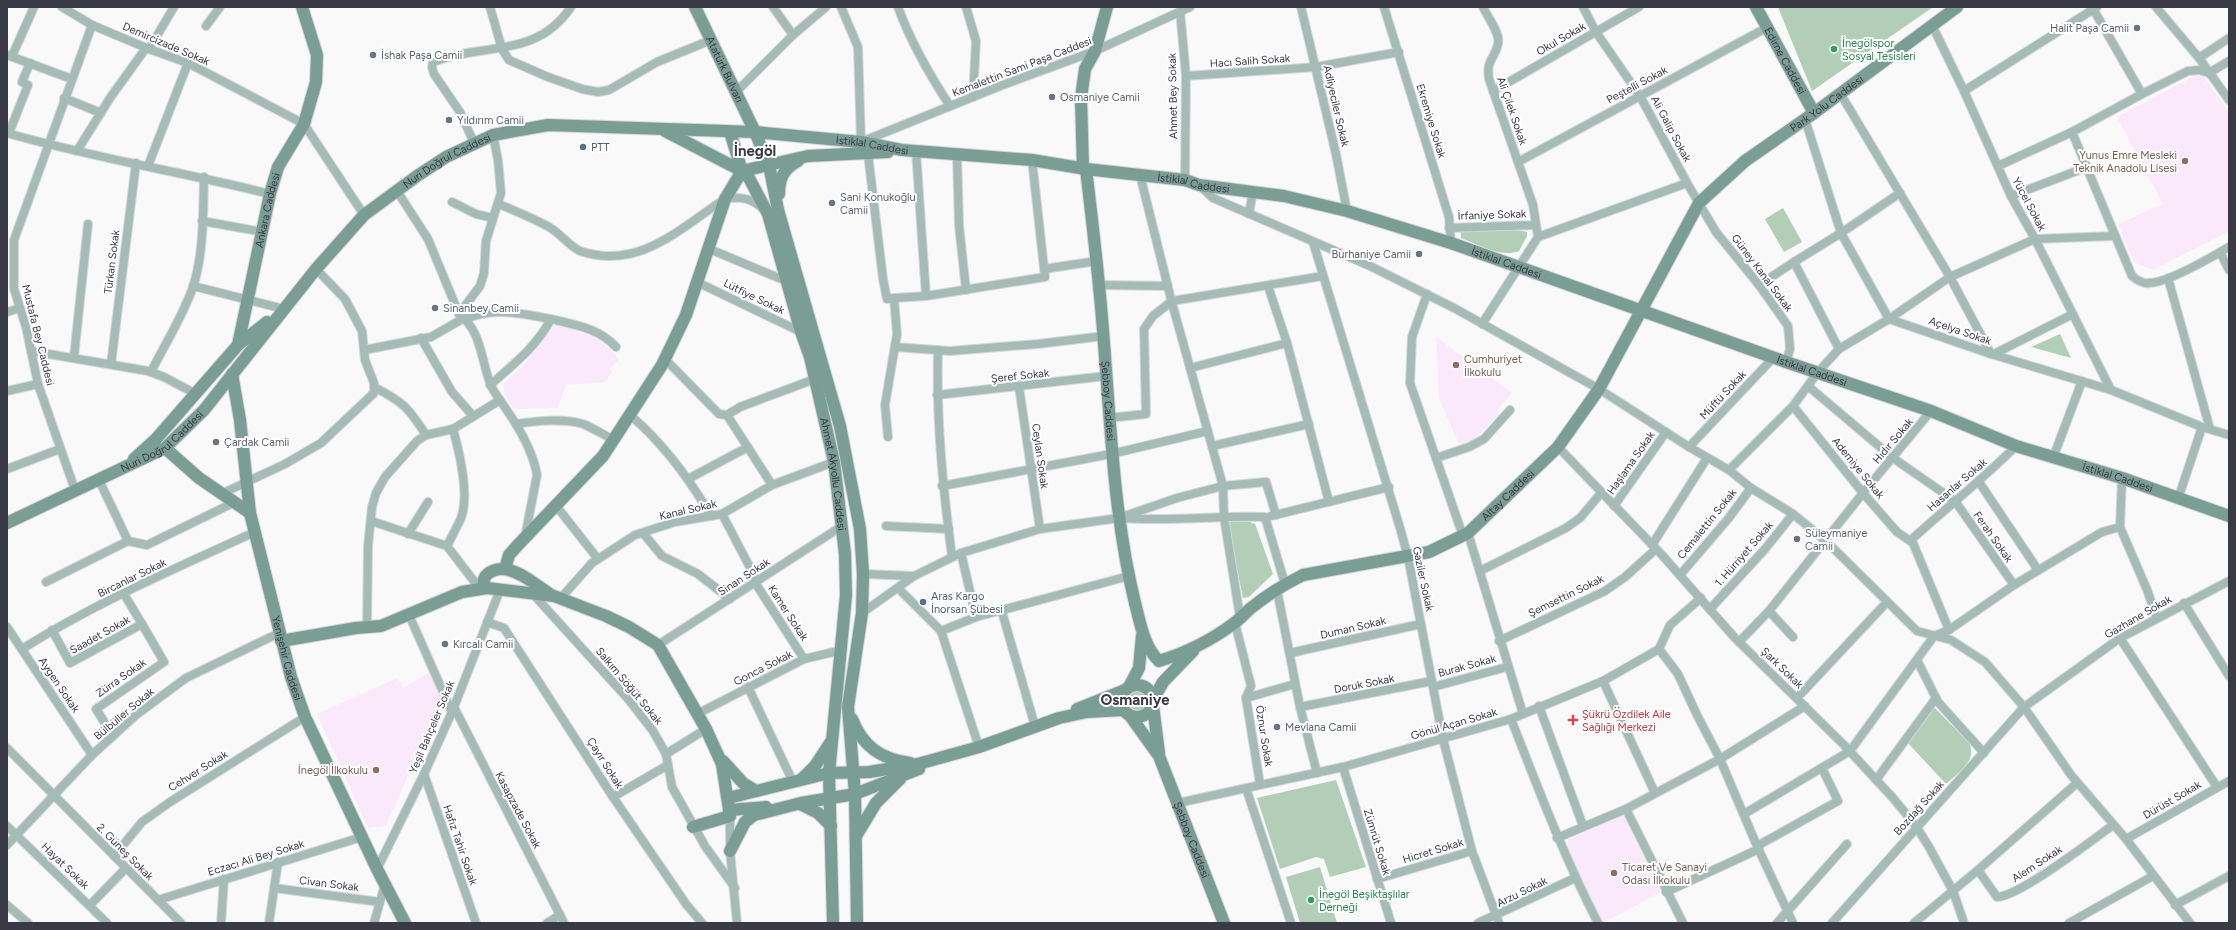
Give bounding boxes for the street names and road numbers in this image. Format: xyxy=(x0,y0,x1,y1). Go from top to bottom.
street label: Okul Sokak xyxy=(1534,19,1588,58)
street label: Demircizade Sokak xyxy=(121,20,212,68)
street label: Edirne Caddesi xyxy=(1762,25,1809,96)
street label: Atatürk Bulvarı xyxy=(703,34,746,105)
street label: Kemalettin Sami Paşa Caddesi xyxy=(950,34,1094,100)
street label: Ahmet Bey Sokak xyxy=(1166,52,1180,139)
street label: Hacı Salih Sokak xyxy=(1209,52,1291,70)
street label: Peştelli Sokak xyxy=(1604,63,1670,106)
street label: Adliyeciler Sokak xyxy=(1320,64,1352,149)
street label: Park Yolu Caddesi xyxy=(1787,72,1866,134)
street label: Ali Çilek Sokak xyxy=(1494,75,1530,147)
street label: Ekremiye Sokak xyxy=(1414,82,1449,160)
street label: Ali Galip Sokak xyxy=(1648,94,1694,165)
street label: Nuri Doğrul Caddesi xyxy=(400,131,493,191)
street label: İstiklal Caddesi xyxy=(835,133,909,157)
street label: İstiklal Caddesi xyxy=(1157,170,1230,195)
street label: Ankara Caddesi xyxy=(252,171,282,249)
street label: Yücel Sokak xyxy=(2009,175,2049,234)
street label: İrfaniye Sokak xyxy=(1457,207,1527,223)
street label: Türkan Sokak xyxy=(102,229,122,295)
street label: Güney Kanal Sokak xyxy=(1729,232,1796,315)
street label: İstiklal Caddesi xyxy=(1470,244,1543,281)
street label: Lütfiye Sokak xyxy=(721,277,787,318)
street label: Mustafa Bey Caddesi xyxy=(19,283,57,387)
street label: Açelya Sokak xyxy=(1927,314,1993,348)
street label: İstiklal Caddesi xyxy=(1775,353,1849,389)
street label: Şebboy Caddesi xyxy=(1099,360,1118,442)
street label: Şeref Sokak xyxy=(990,366,1050,386)
street label: Müftü Sokak xyxy=(1697,367,1749,422)
street label: Nuri Doğrul Caddesi xyxy=(118,408,206,475)
street label: Hıdır Sokak xyxy=(1870,415,1916,466)
street label: Ahmet Akyollu Caddesi xyxy=(818,416,849,531)
street label: Ceylan Sokak xyxy=(1029,423,1051,490)
street label: Haşlama Sokak xyxy=(1604,428,1658,497)
street label: Ademiye Sokak xyxy=(1829,435,1887,502)
street label: Hasanlar Sokak xyxy=(1925,455,1990,514)
street label: İstiklal Caddesi xyxy=(2081,460,2155,495)
street label: Altay Caddesi xyxy=(1479,467,1537,523)
street label: Cemalettin Sokak xyxy=(1675,486,1740,562)
street label: Kanal Sokak xyxy=(658,497,719,523)
street label: Ferah Sokak xyxy=(1971,509,2016,566)
street label: 1. Hürriyet Sokak xyxy=(1712,518,1776,589)
street label: Gaziler Sokak xyxy=(1410,545,1436,613)
street label: Sinan Sokak xyxy=(716,555,773,599)
street label: Bircanlar Sokak xyxy=(96,556,169,600)
street label: Şemsettin Sokak xyxy=(1526,572,1606,620)
street label: Kamer Sokak xyxy=(765,583,811,644)
street label: Gazhane Sokak xyxy=(2102,592,2174,641)
street label: Saadet Sokak xyxy=(68,613,133,657)
street label: Yenişehir Caddesi xyxy=(269,614,305,702)
street label: Duman Sokak xyxy=(1319,614,1388,642)
street label: Salkım Söğüt Sokak xyxy=(593,645,665,728)
street label: Şark Sokak xyxy=(1758,645,1806,692)
street label: Gonca Sokak xyxy=(731,647,795,688)
street label: Burak Sokak xyxy=(1437,652,1498,680)
street label: Aygen Sokak xyxy=(36,655,83,716)
street label: Zürra Sokak xyxy=(93,656,149,700)
street label: Doruk Sokak xyxy=(1333,672,1396,696)
street label: Yeşil Bahçeler Sokak xyxy=(407,678,458,775)
street label: Bülbüller Sokak xyxy=(91,685,157,743)
street label: Öznur Sokak xyxy=(1253,704,1276,768)
street label: Gönül Açan Sokak xyxy=(1409,705,1499,743)
street label: Çayır Sokak xyxy=(584,735,626,791)
street label: Cehver Sokak xyxy=(166,747,231,794)
street label: Kasapzade Sokak xyxy=(492,769,544,851)
street label: Bozdağ Sokak xyxy=(1891,778,1947,838)
street label: Dürüst Sokak xyxy=(2141,778,2204,822)
street label: Şebboy Caddesi xyxy=(1171,800,1212,880)
street label: Hafız Tahir Sokak xyxy=(440,803,480,887)
street label: Zümrüt Sokak xyxy=(1361,807,1393,877)
street label: 2. Güneş Sokak xyxy=(94,821,157,884)
street label: Hicret Sokak xyxy=(1401,835,1465,866)
street label: Eczacı Ali Bey Sokak xyxy=(206,837,306,879)
street label: Hayat Sokak xyxy=(38,840,92,892)
street label: Alem Sokak xyxy=(2009,843,2065,885)
street label: Civan Sokak xyxy=(299,874,360,894)
street label: Arzu Sokak xyxy=(1495,874,1550,910)

